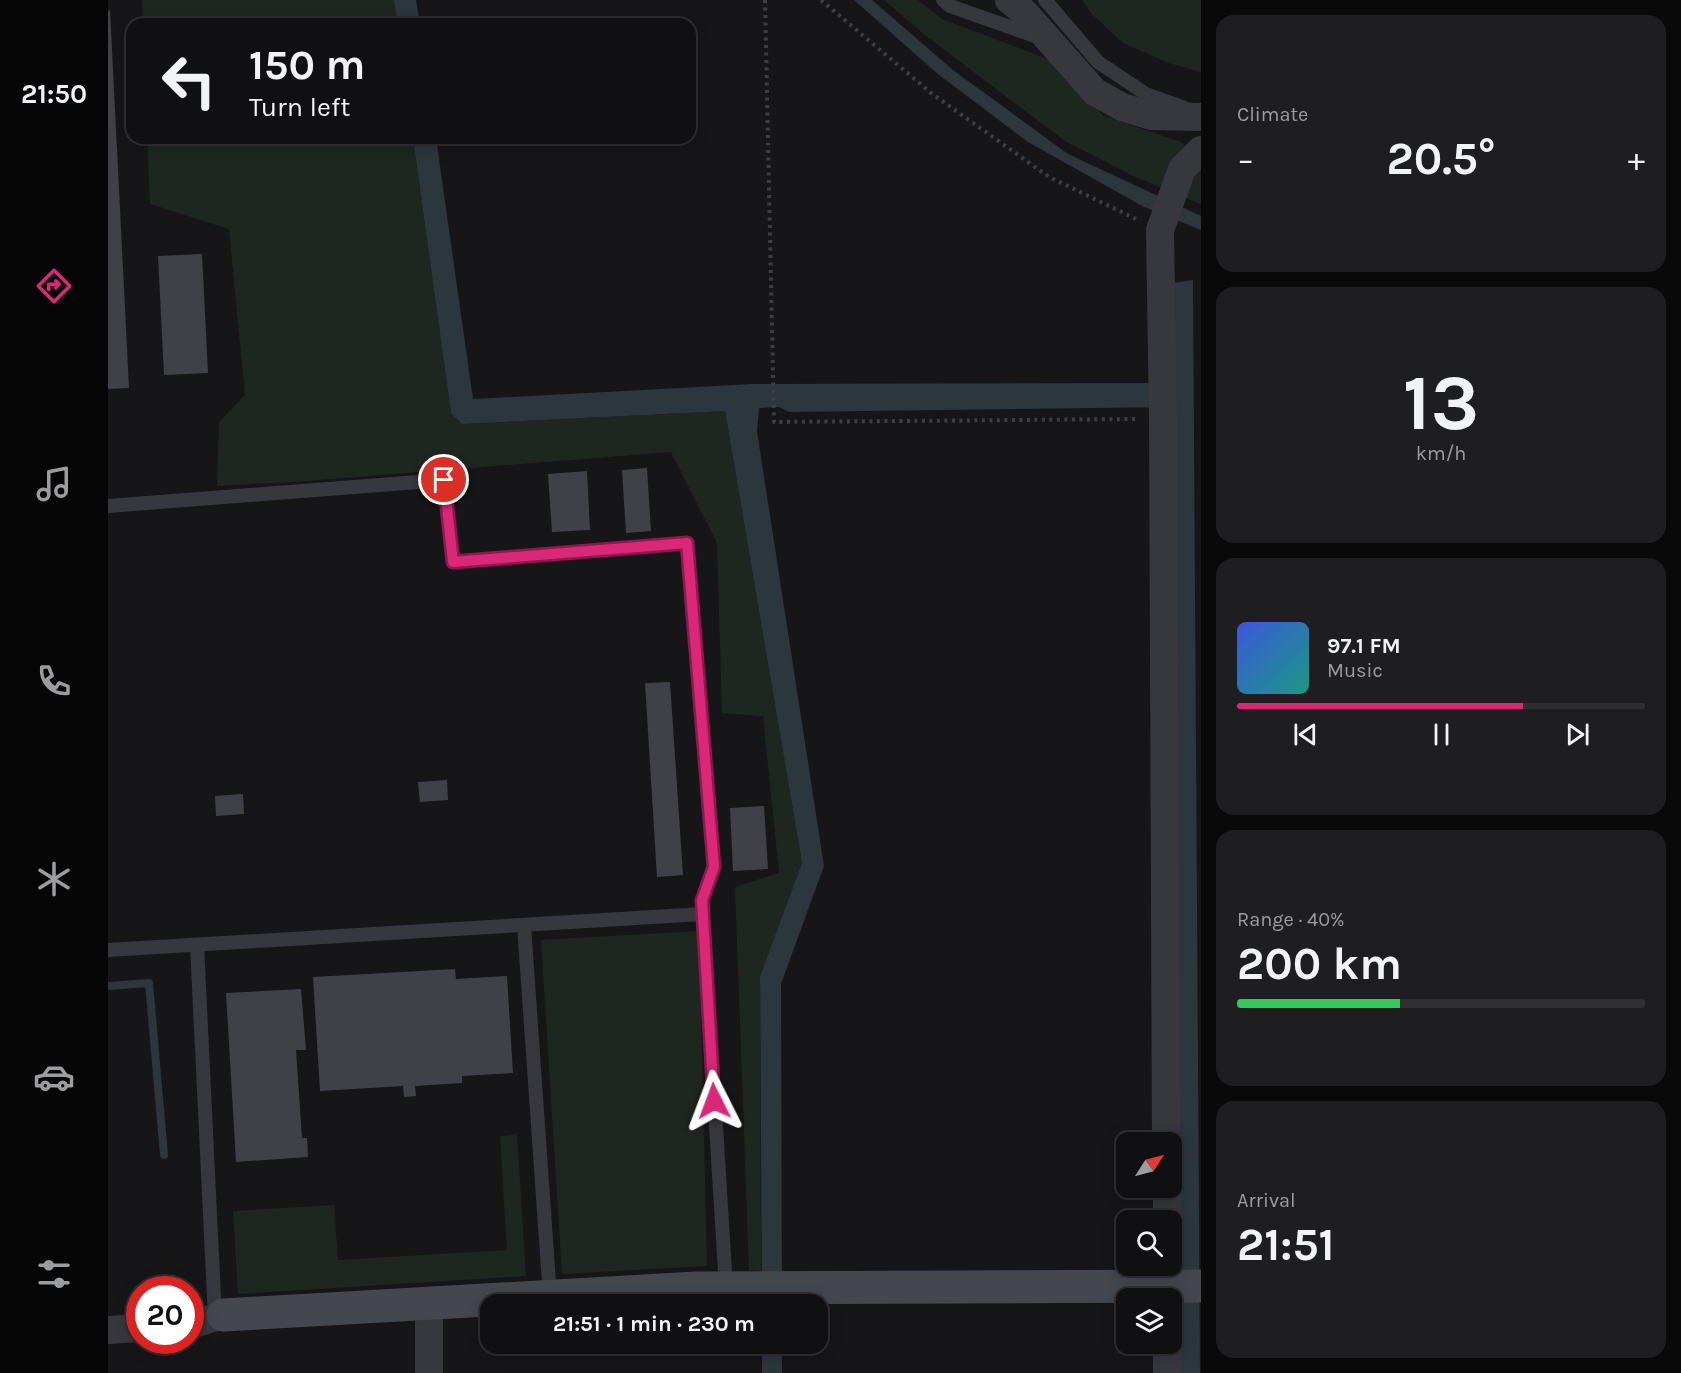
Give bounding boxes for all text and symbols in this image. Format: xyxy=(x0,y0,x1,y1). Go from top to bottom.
text: 150 m xyxy=(249,40,365,90)
icon: left xyxy=(150,42,228,120)
text: 21:50 xyxy=(21,78,87,110)
text: Turn left xyxy=(249,91,350,123)
text: Climate xyxy=(1237,103,1308,126)
text: 20.5° xyxy=(1386,133,1496,185)
text: − xyxy=(1237,140,1254,178)
text: + xyxy=(1628,140,1645,178)
icon: directions xyxy=(33,265,75,307)
text: 13 xyxy=(1403,357,1479,449)
text: km/h xyxy=(1416,442,1466,465)
pin xyxy=(418,454,469,505)
icon: music xyxy=(33,463,75,505)
icon: arrive xyxy=(427,463,460,496)
text: 97.1 FM xyxy=(1327,633,1401,659)
text: Music xyxy=(1327,659,1383,682)
icon: phone xyxy=(33,660,75,702)
icon: previous xyxy=(1289,718,1322,751)
icon: pause xyxy=(1425,718,1458,751)
icon: next xyxy=(1561,718,1594,751)
icon: climate xyxy=(33,858,75,900)
text: Range · 40% xyxy=(1237,908,1345,931)
text: 200 km xyxy=(1237,938,1402,990)
icon: car xyxy=(33,1056,75,1098)
position arrow xyxy=(682,1069,746,1133)
north arrow xyxy=(1116,1132,1182,1198)
map controls xyxy=(1116,1132,1182,1354)
text: Arrival xyxy=(1237,1189,1296,1212)
button: search xyxy=(1116,1210,1182,1276)
text: 21:51 xyxy=(1237,1219,1335,1271)
icon: filters xyxy=(33,1253,75,1295)
speed limit sign: 20 xyxy=(126,1276,204,1354)
button: layers xyxy=(1116,1288,1182,1354)
text: 21:51 · 1 min · 230 m xyxy=(553,1311,755,1337)

